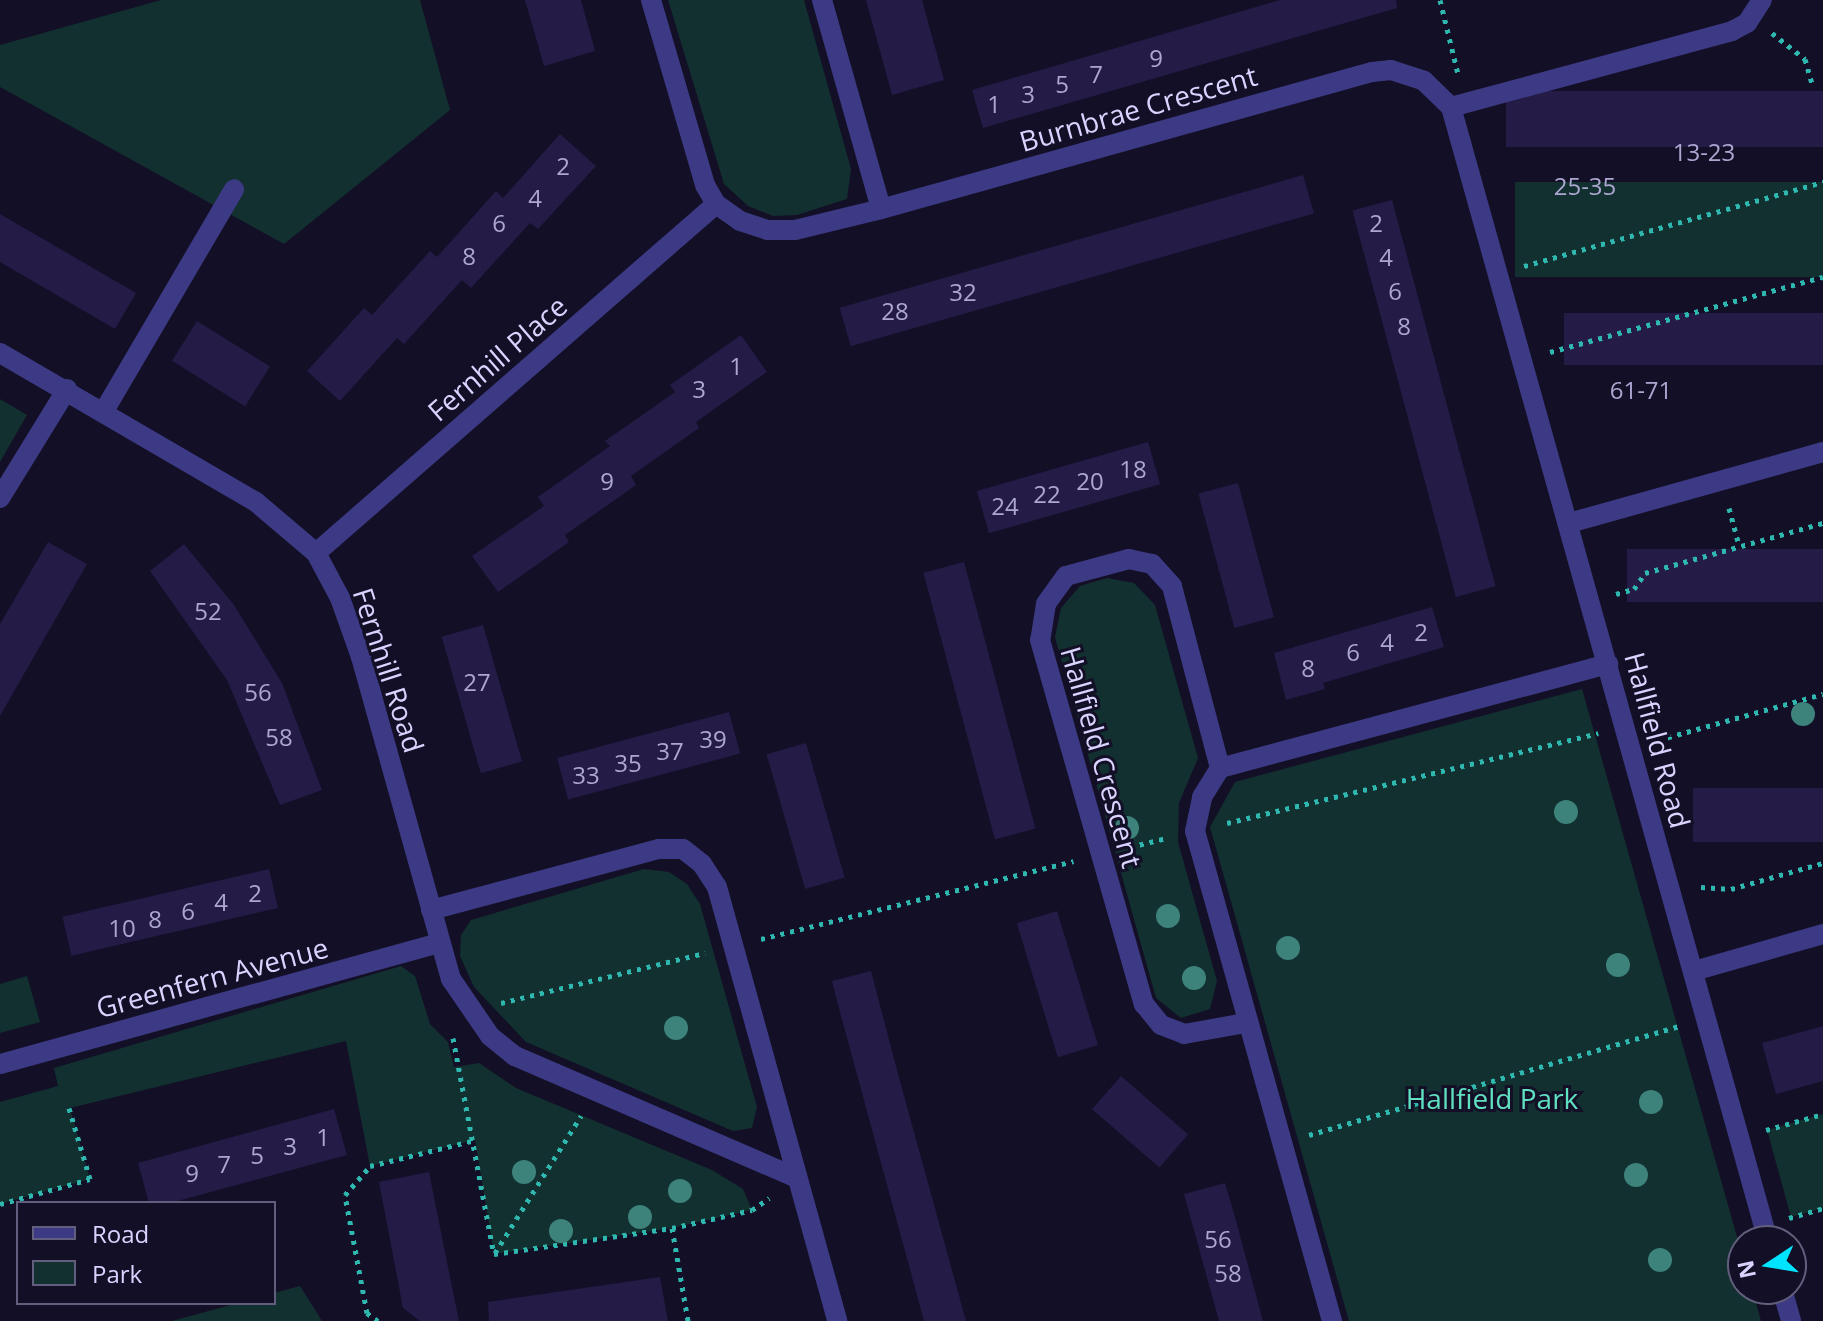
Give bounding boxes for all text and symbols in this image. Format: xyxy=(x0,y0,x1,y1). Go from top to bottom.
house number: 9 xyxy=(1149,44,1163,72)
street label: Burnbrae Crescent xyxy=(1015,58,1261,158)
house number: 7 xyxy=(1089,60,1103,88)
house number: 5 xyxy=(1055,70,1069,98)
house number: 3 xyxy=(1021,80,1035,108)
house number: 1 xyxy=(987,90,1001,118)
house number: 13-23 xyxy=(1673,138,1735,166)
house number: 2 xyxy=(556,152,570,180)
house number: 25-35 xyxy=(1554,172,1616,200)
house number: 4 xyxy=(528,184,542,212)
house number: 6 xyxy=(492,209,506,237)
house number: 2 xyxy=(1369,209,1383,237)
house number: 8 xyxy=(462,242,476,270)
house number: 4 xyxy=(1379,243,1393,271)
house number: 6 xyxy=(1388,277,1402,305)
house number: 32 xyxy=(949,278,977,306)
street label: Fernhill Place xyxy=(421,289,573,427)
house number: 28 xyxy=(881,297,909,325)
house number: 8 xyxy=(1397,312,1411,340)
house number: 1 xyxy=(729,352,743,380)
house number: 3 xyxy=(692,375,706,403)
house number: 61-71 xyxy=(1610,376,1672,404)
house number: 18 xyxy=(1119,455,1147,483)
house number: 9 xyxy=(600,467,614,495)
house number: 20 xyxy=(1076,467,1104,495)
house number: 22 xyxy=(1033,480,1061,508)
house number: 24 xyxy=(991,492,1019,520)
street label: Fernhill Road xyxy=(347,583,431,757)
house number: 52 xyxy=(194,597,222,625)
house number: 2 xyxy=(1414,618,1428,646)
house number: 4 xyxy=(1380,628,1394,656)
house number: 6 xyxy=(1346,638,1360,666)
street label: Hallfield Crescent xyxy=(1054,643,1150,871)
street label: Hallfield Road xyxy=(1618,648,1698,832)
house number: 8 xyxy=(1301,654,1315,682)
house number: 27 xyxy=(463,668,491,696)
house number: 56 xyxy=(244,678,272,706)
house number: 58 xyxy=(265,723,293,751)
house number: 39 xyxy=(699,725,727,753)
house number: 37 xyxy=(656,737,684,765)
house number: 35 xyxy=(614,749,642,777)
house number: 33 xyxy=(572,761,600,789)
house number: 2 xyxy=(248,879,262,907)
house number: 4 xyxy=(214,888,228,916)
house number: 6 xyxy=(181,897,195,925)
house number: 8 xyxy=(148,905,162,933)
house number: 10 xyxy=(108,914,136,942)
street label: Greenfern Avenue xyxy=(92,930,332,1024)
park label: Hallfield Park xyxy=(1406,1081,1578,1115)
house number: 1 xyxy=(316,1123,330,1151)
house number: 3 xyxy=(283,1132,297,1160)
house number: 5 xyxy=(250,1141,264,1169)
house number: 7 xyxy=(217,1150,231,1178)
house number: 9 xyxy=(185,1159,199,1187)
legend xyxy=(16,1201,276,1305)
text: Road xyxy=(92,1217,149,1250)
house number: 56 xyxy=(1204,1225,1232,1253)
north arrow xyxy=(1727,1225,1807,1305)
text: Park xyxy=(92,1257,142,1290)
text: N xyxy=(1729,1258,1762,1281)
house number: 58 xyxy=(1214,1259,1242,1287)

